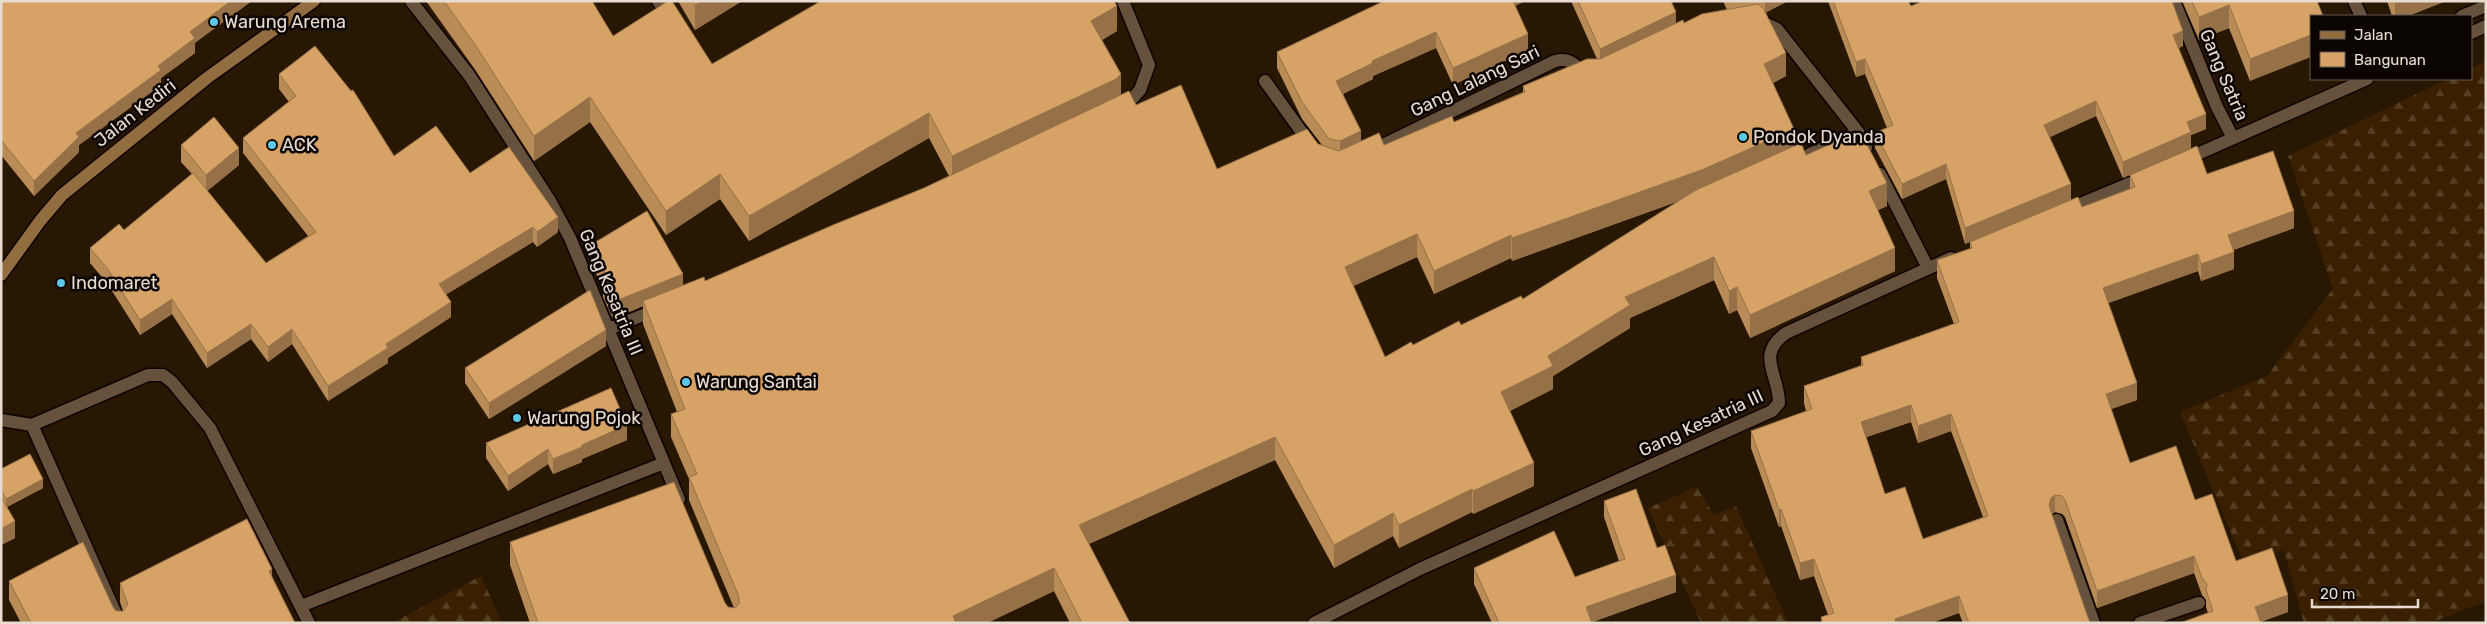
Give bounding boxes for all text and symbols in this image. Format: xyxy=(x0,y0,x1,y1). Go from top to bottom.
place label: Warung Arema xyxy=(224,11,346,33)
legend xyxy=(2310,15,2472,80)
marker: Warung Arema xyxy=(208,16,220,28)
street label: Gang Satria xyxy=(2195,26,2253,124)
text: Jalan xyxy=(2354,26,2393,44)
street label: Gang Lalang Sari xyxy=(1407,40,1543,122)
text: Bangunan xyxy=(2354,51,2426,69)
street label: Jalan Kediri xyxy=(90,74,180,152)
place label: Pondok Dyanda xyxy=(1753,126,1884,148)
marker: Pondok Dyanda xyxy=(1737,131,1749,143)
place label: ACK xyxy=(282,134,317,156)
marker: ACK xyxy=(266,139,278,151)
street label: Gang Kesatria III xyxy=(575,226,647,358)
place label: Indomaret xyxy=(71,272,158,294)
marker: Indomaret xyxy=(55,277,67,289)
place label: Warung Santai xyxy=(696,371,817,393)
marker: Warung Santai xyxy=(680,376,692,388)
street label: Gang Kesatria III xyxy=(1635,385,1767,461)
place label: Warung Pojok xyxy=(527,407,641,429)
marker: Warung Pojok xyxy=(511,412,523,424)
scale bar xyxy=(2312,576,2418,608)
text: 20 m xyxy=(2320,585,2355,603)

